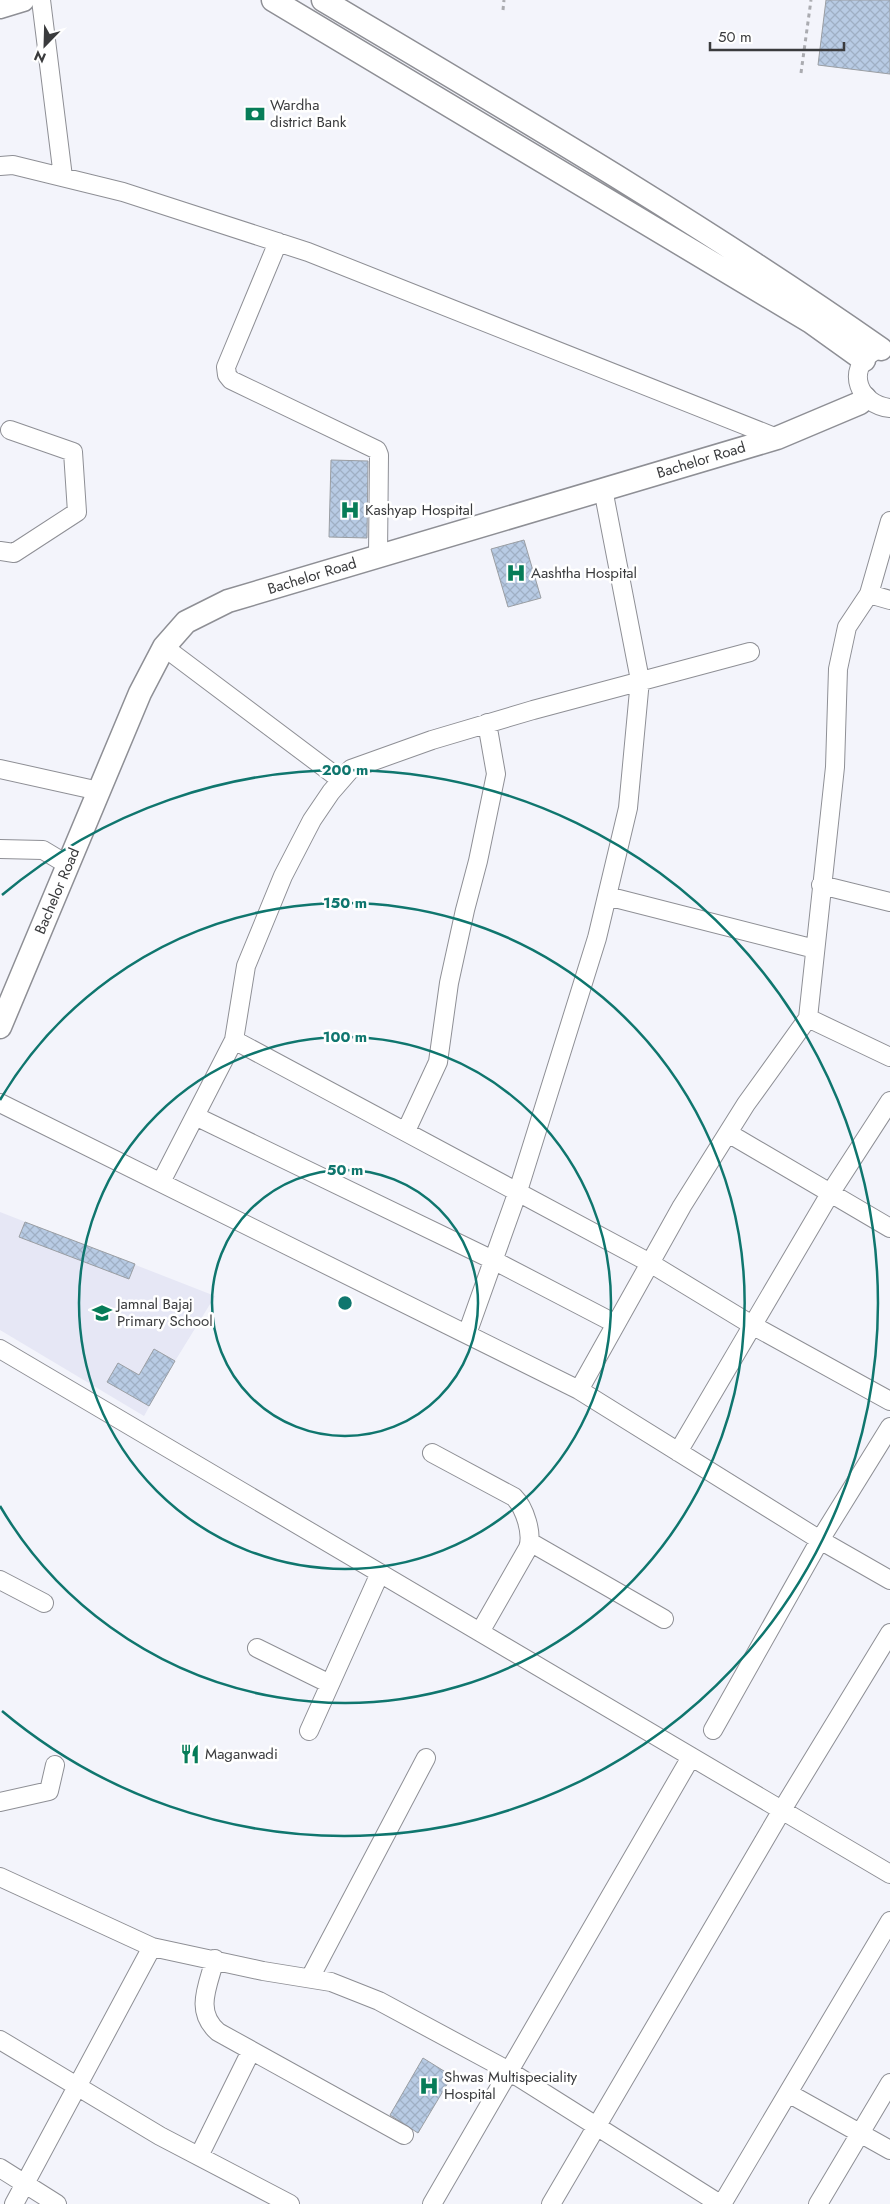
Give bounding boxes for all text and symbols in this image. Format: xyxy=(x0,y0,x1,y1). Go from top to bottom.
north arrow xyxy=(20,20,70,70)
scale bar xyxy=(710,20,844,52)
text: 50 m xyxy=(718,26,752,48)
text: N xyxy=(31,46,49,68)
place label: Wardha district Bank xyxy=(270,94,347,133)
bank icon: Wardha district Bank xyxy=(244,103,266,125)
street label: Bachelor Road xyxy=(654,436,748,484)
hospital icon: Kashyap Hospital xyxy=(339,499,361,521)
place label: Kashyap Hospital xyxy=(365,499,473,521)
street label: Bachelor Road xyxy=(265,552,359,600)
hospital icon: Aashtha Hospital xyxy=(505,562,527,584)
place label: Aashtha Hospital xyxy=(531,562,637,584)
text: 200 m xyxy=(322,759,368,781)
street label: Bachelor Road xyxy=(29,844,85,938)
text: 150 m xyxy=(323,892,367,914)
text: 100 m xyxy=(323,1026,367,1048)
text: 50 m xyxy=(327,1159,363,1181)
place label: Jamnal Bajaj Primary School xyxy=(115,1293,213,1332)
centre of rings xyxy=(336,1294,354,1312)
school or university icon: Jamnal Bajaj Primary School xyxy=(91,1302,113,1324)
restaurant icon: Maganwadi xyxy=(179,1743,201,1765)
place label: Maganwadi xyxy=(205,1743,278,1765)
place label: Shwas Multispeciality Hospital xyxy=(444,2066,578,2105)
hospital icon: Shwas Multispeciality Hospital xyxy=(418,2075,440,2097)

